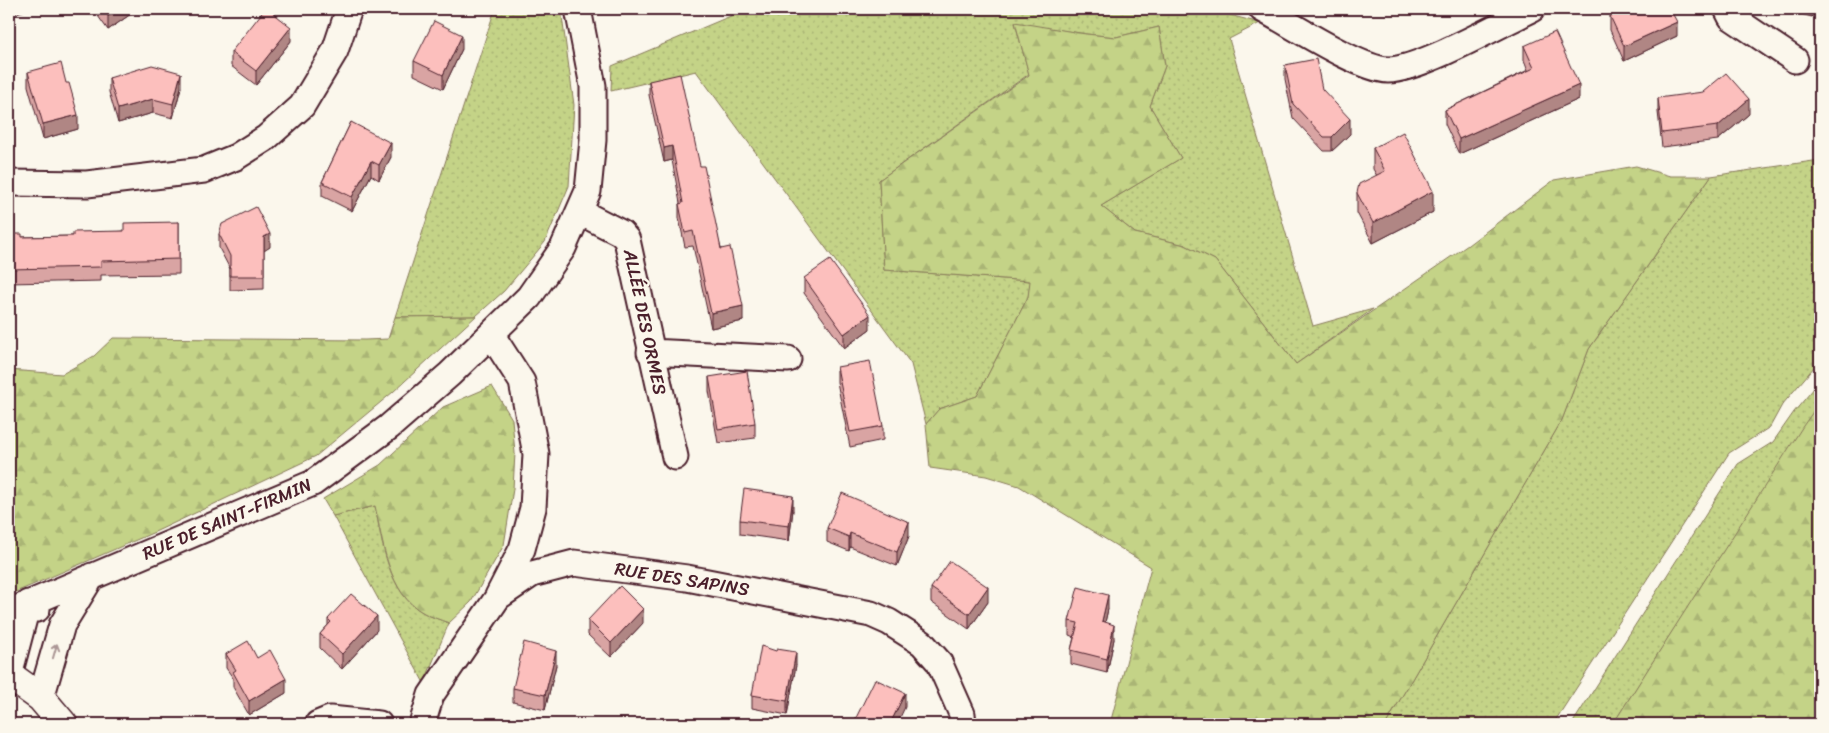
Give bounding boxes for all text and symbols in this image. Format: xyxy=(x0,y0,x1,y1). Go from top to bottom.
street label: ALLÉE DES ORMES xyxy=(614,245,676,398)
street label: RUE DE SAINT-FIRMIN xyxy=(137,469,317,569)
street label: RUE DES SAPINS xyxy=(612,553,752,605)
one-way arrow xyxy=(50,643,60,659)

